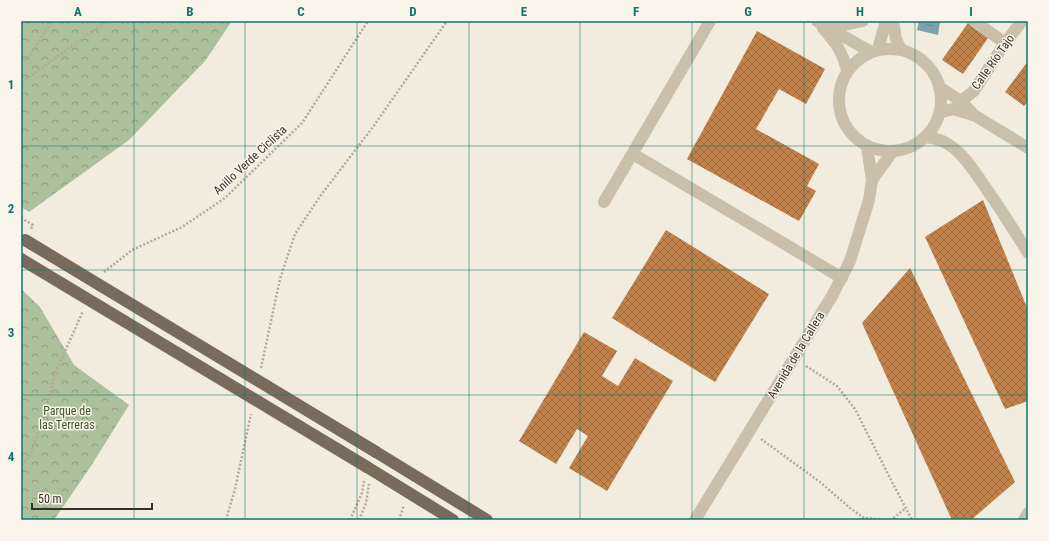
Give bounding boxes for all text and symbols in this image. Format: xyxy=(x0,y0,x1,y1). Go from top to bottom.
text: A xyxy=(74,4,82,19)
text: B xyxy=(186,4,194,19)
text: C xyxy=(297,4,305,19)
text: D xyxy=(409,4,417,19)
text: E xyxy=(521,4,528,19)
text: F xyxy=(633,4,639,19)
text: G xyxy=(744,4,752,19)
text: H xyxy=(856,4,864,19)
text: I xyxy=(969,4,973,19)
street label: Calle Río Tajo xyxy=(969,32,1017,92)
text: 1 xyxy=(8,77,14,92)
street label: Anillo Verde Ciclista xyxy=(210,122,290,198)
text: 2 xyxy=(8,201,15,216)
street label: Avenida de la Callera xyxy=(765,309,828,401)
text: 3 xyxy=(8,325,14,340)
park label: Parque de las Terreras xyxy=(39,404,95,432)
text: 4 xyxy=(8,449,15,464)
scale bar xyxy=(32,485,152,511)
text: 50 m xyxy=(38,492,62,506)

